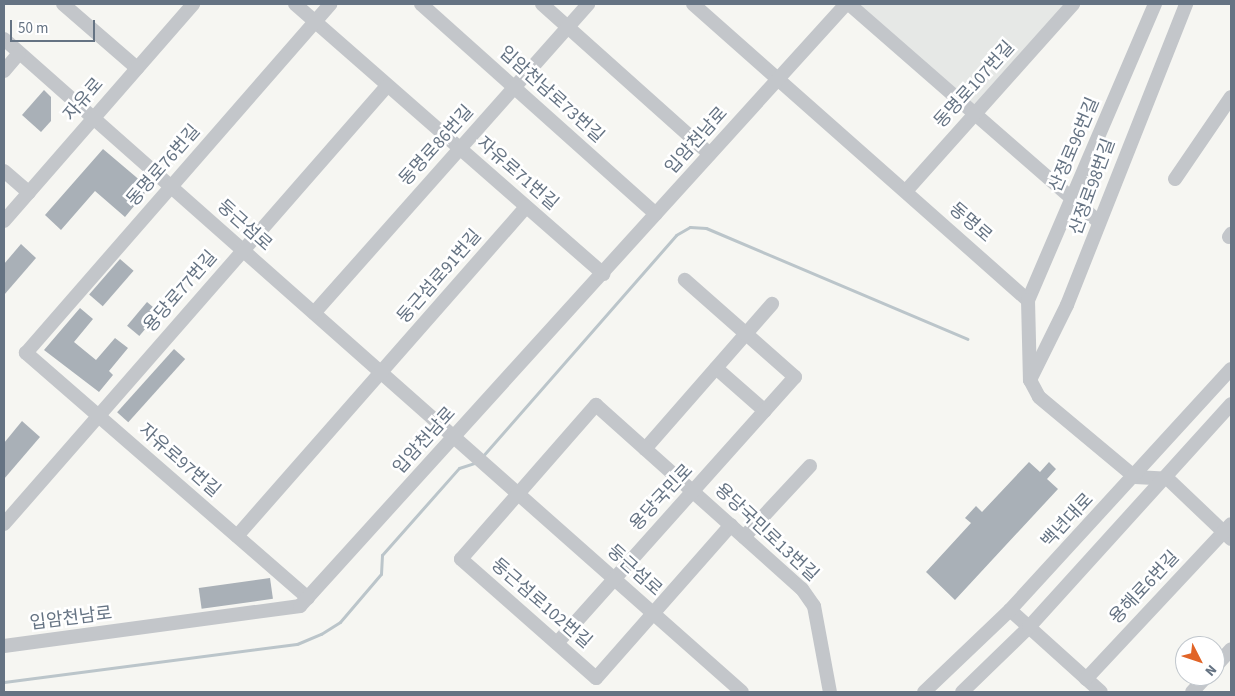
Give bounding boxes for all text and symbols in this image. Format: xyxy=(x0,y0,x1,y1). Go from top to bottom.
scale bar xyxy=(12,10,98,42)
text: 50 m xyxy=(18,18,48,39)
street label: 동명로107번길 xyxy=(930,37,1020,133)
street label: 입암천남로73번길 xyxy=(494,42,608,148)
street label: 자유로 xyxy=(60,74,108,126)
street label: 산정로96번길 xyxy=(1045,94,1105,196)
street label: 동명로86번길 xyxy=(395,101,479,191)
street label: 입암천남로 xyxy=(661,103,733,179)
street label: 동명로76번길 xyxy=(123,121,205,211)
street label: 자유로71번길 xyxy=(472,133,562,215)
street label: 산정로98번길 xyxy=(1066,136,1120,238)
street label: 둥근섬로 xyxy=(212,196,276,256)
street label: 동명로 xyxy=(944,199,996,247)
street label: 둥근섬로91번길 xyxy=(393,226,487,328)
street label: 용당로77번길 xyxy=(140,247,222,337)
street label: 입암천남로 xyxy=(389,403,461,479)
street label: 자유로97번길 xyxy=(134,420,224,502)
street label: 용당국민로 xyxy=(626,460,698,536)
street label: 용당국민로13번길 xyxy=(710,479,822,587)
street label: 백년대로 xyxy=(1038,489,1098,553)
street label: 둥근섬로 xyxy=(602,541,666,601)
street label: 용해로6번길 xyxy=(1106,547,1184,629)
street label: 둥근섬로102번길 xyxy=(486,554,596,654)
street label: 입암천남로 xyxy=(29,603,113,635)
north arrow xyxy=(1175,636,1225,686)
text: N xyxy=(1200,660,1221,680)

